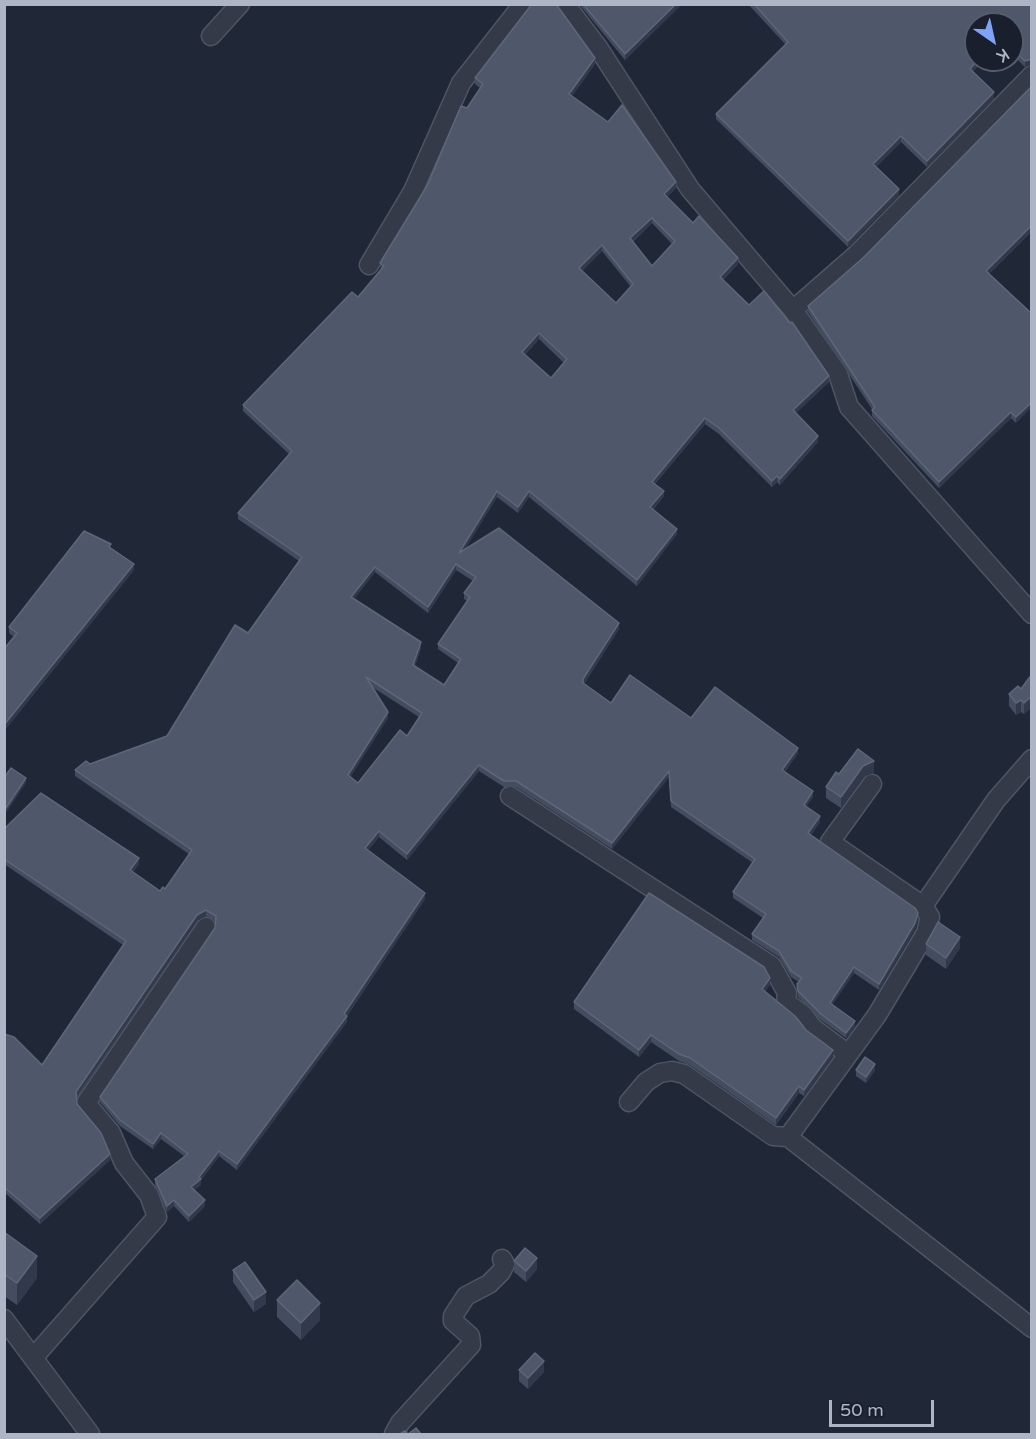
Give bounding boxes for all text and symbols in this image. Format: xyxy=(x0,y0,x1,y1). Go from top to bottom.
north arrow xyxy=(964,12,1024,72)
text: K xyxy=(993,44,1013,67)
scale bar xyxy=(832,1388,937,1426)
text: 50 m xyxy=(840,1399,884,1421)

